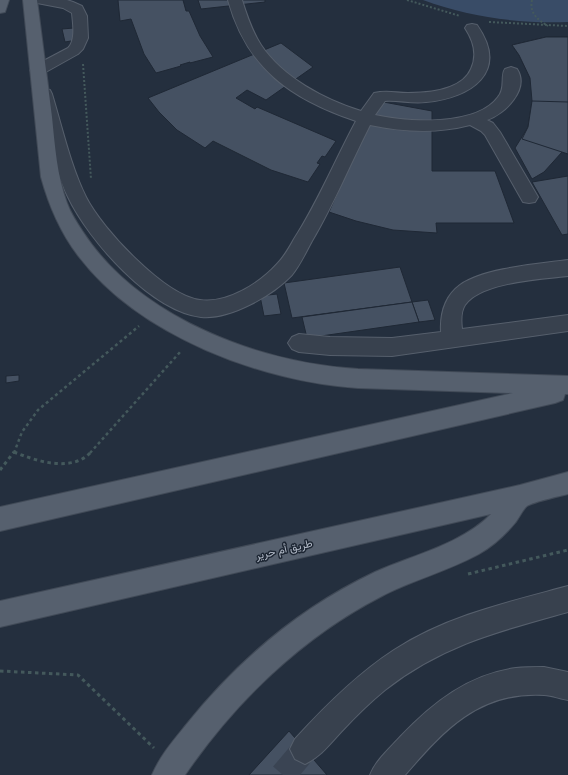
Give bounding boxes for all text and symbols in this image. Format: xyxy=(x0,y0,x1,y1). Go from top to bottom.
street label: طريق أم حرير xyxy=(253,536,314,564)

